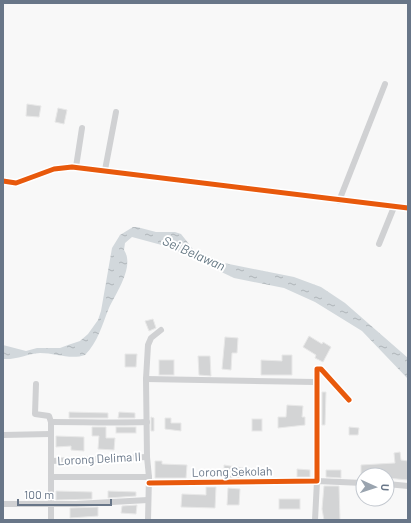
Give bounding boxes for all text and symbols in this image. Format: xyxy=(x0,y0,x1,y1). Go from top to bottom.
water label: Sei Belawan xyxy=(160,232,228,274)
street label: Lorong Delima II xyxy=(57,449,141,467)
street label: Lorong Sekolah xyxy=(192,463,272,479)
north arrow xyxy=(355,467,395,507)
scale bar xyxy=(18,481,111,507)
text: U xyxy=(379,484,392,491)
text: 100 m xyxy=(24,487,54,501)

